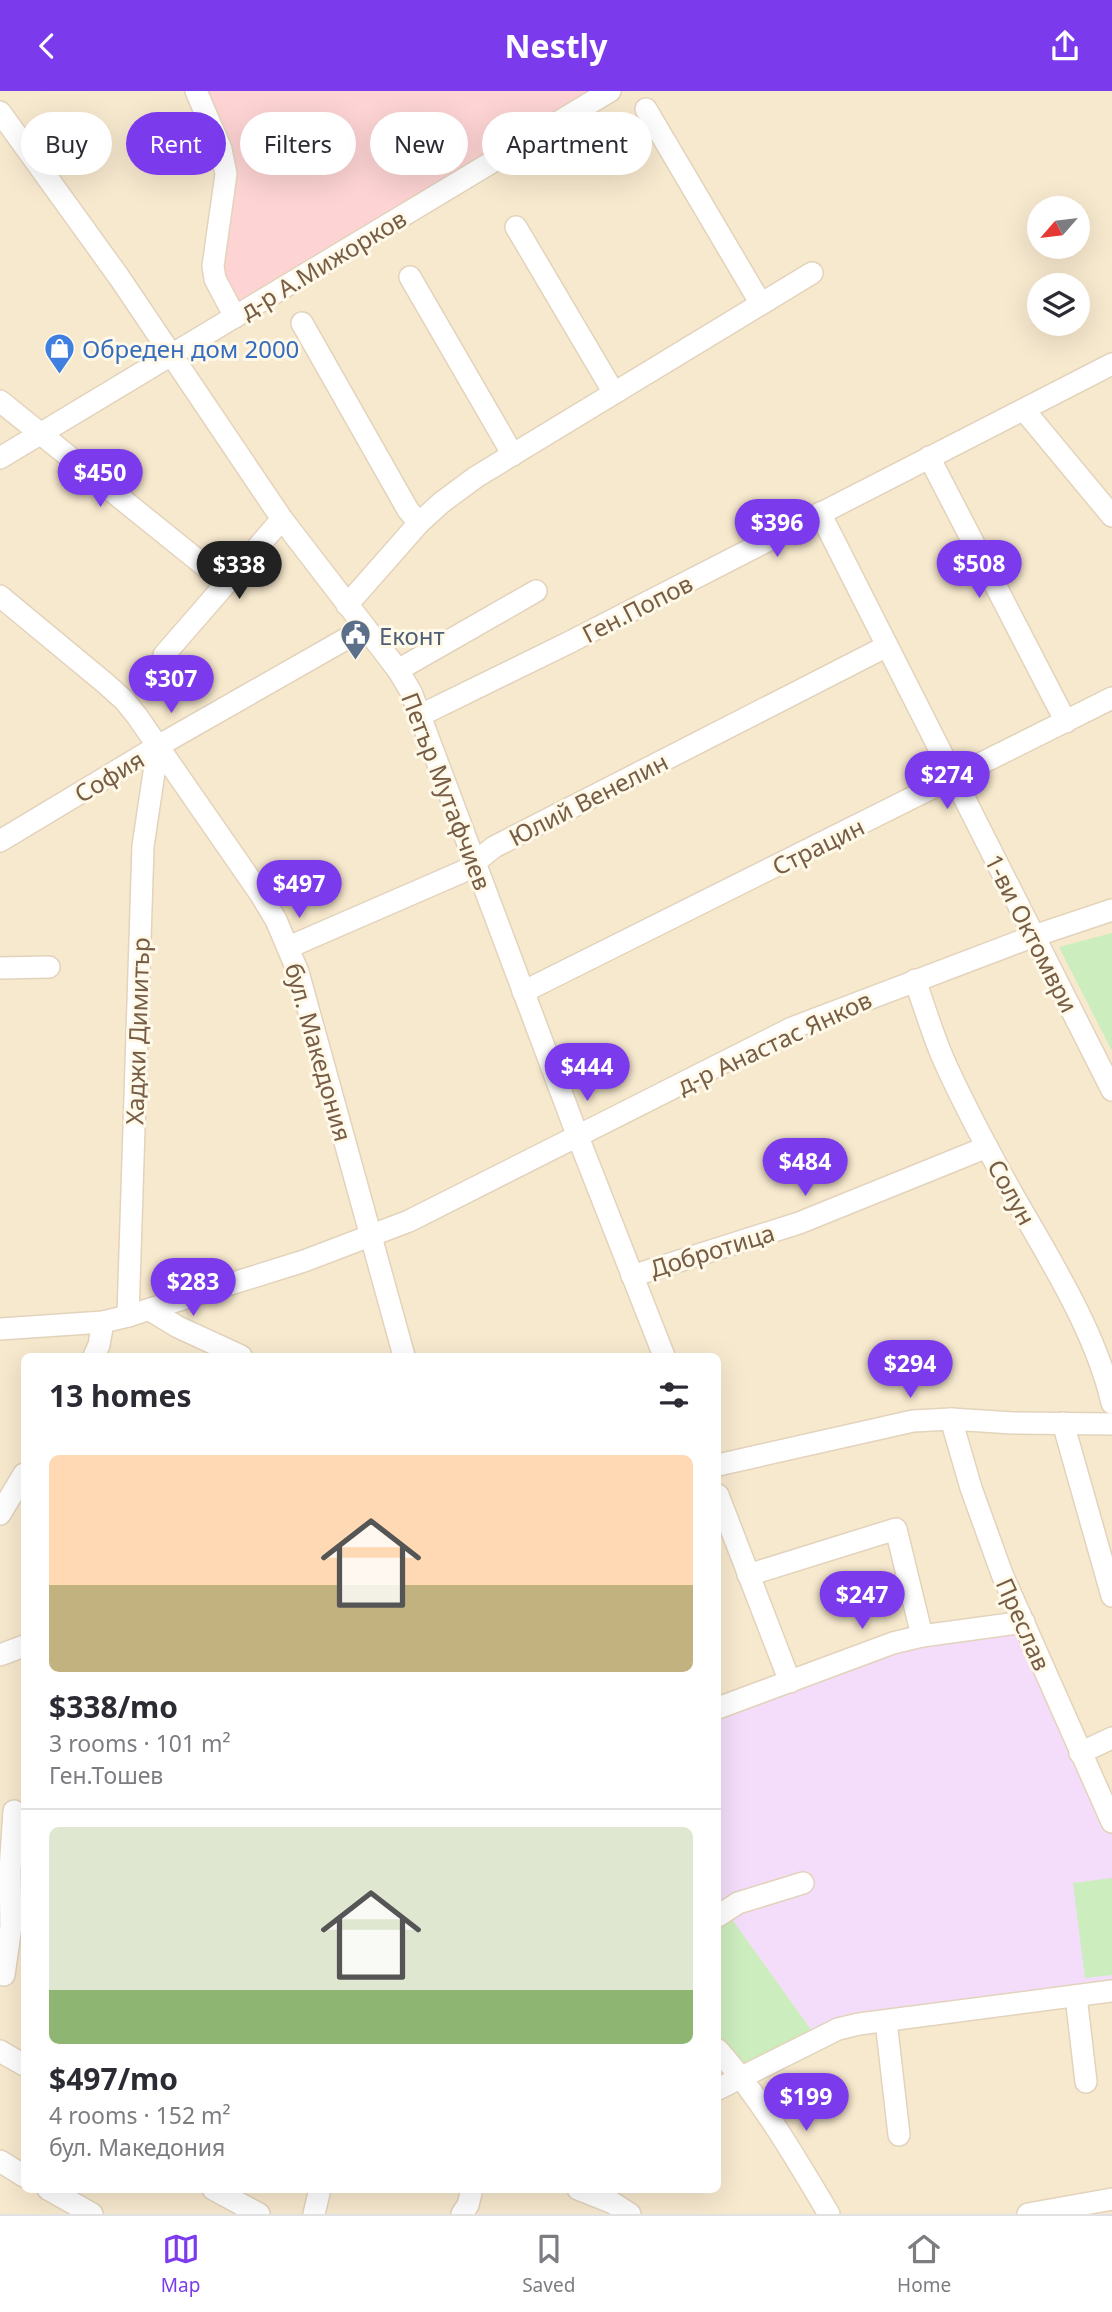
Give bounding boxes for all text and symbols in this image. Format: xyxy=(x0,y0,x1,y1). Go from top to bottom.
text: Nestly xyxy=(505,24,607,67)
icon: back xyxy=(28,27,66,65)
icon: share xyxy=(1046,27,1084,65)
chip: Buy xyxy=(21,112,112,175)
chip: Rent xyxy=(126,112,226,175)
chip: Filters xyxy=(240,112,356,175)
chip: New xyxy=(370,112,468,175)
chip: Apartment xyxy=(482,112,652,175)
north arrow xyxy=(1027,196,1090,259)
map controls xyxy=(1027,196,1090,336)
street label: д-р А.Мижорков xyxy=(234,201,412,327)
button: layers xyxy=(1027,273,1090,336)
shop icon: Обреден дом 2000 xyxy=(42,331,76,375)
place label: Обреден дом 2000 xyxy=(82,332,299,365)
pin: $450 xyxy=(59,449,141,509)
text: $450 xyxy=(74,456,126,488)
pin: $396 xyxy=(736,499,818,559)
text: $396 xyxy=(751,506,803,538)
pin: $508 xyxy=(938,540,1020,600)
pin: $338 xyxy=(198,541,280,601)
text: $508 xyxy=(953,547,1005,579)
text: $338 xyxy=(213,548,265,580)
street label: Ген.Попов xyxy=(576,566,698,650)
public building icon: Еконт xyxy=(339,618,373,662)
place label: Еконт xyxy=(379,619,445,652)
pin: $307 xyxy=(130,655,212,715)
text: $307 xyxy=(145,662,197,694)
street label: Петър Мутафчиев xyxy=(394,687,500,895)
street label: София xyxy=(68,742,150,810)
street label: Юлий Венелин xyxy=(503,745,673,853)
pin: $274 xyxy=(906,751,988,811)
text: $274 xyxy=(921,758,973,790)
street label: Страцин xyxy=(766,810,870,882)
street label: 1-ви Октомври xyxy=(978,848,1086,1018)
pin: $497 xyxy=(258,861,340,920)
text: $497 xyxy=(273,867,325,899)
street label: Хаджи Димитър xyxy=(117,937,157,1125)
street label: бул. Македония xyxy=(278,959,360,1145)
street label: д-р Анастас Янков xyxy=(671,982,877,1102)
pin: $444 xyxy=(546,1044,628,1103)
text: $444 xyxy=(561,1050,613,1082)
pin: $484 xyxy=(764,1139,846,1198)
text: $484 xyxy=(779,1145,831,1177)
street label: Солун xyxy=(980,1153,1044,1231)
street label: Добротица xyxy=(646,1215,778,1285)
pin: $283 xyxy=(152,1259,234,1318)
text: $283 xyxy=(167,1265,219,1297)
pin: $294 xyxy=(869,1341,951,1400)
text: $294 xyxy=(884,1347,936,1379)
text: 13 homes xyxy=(49,1375,192,1416)
icon: filters xyxy=(655,1376,693,1414)
icon: home xyxy=(308,1500,434,1626)
pin: $247 xyxy=(821,1571,903,1631)
street label: Преслав xyxy=(989,1572,1059,1676)
text: $247 xyxy=(836,1578,888,1610)
text: $338/mo xyxy=(49,1686,178,1727)
text: 3 rooms · 101 m² xyxy=(49,1727,231,1759)
text: Ген.Тошев xyxy=(49,1759,163,1791)
icon: home xyxy=(308,1872,434,1998)
text: $497/mo xyxy=(49,2058,178,2099)
pin: $199 xyxy=(765,2073,847,2133)
text: $199 xyxy=(780,2080,832,2112)
text: 4 rooms · 152 m² xyxy=(49,2099,231,2131)
text: бул. Македония xyxy=(49,2131,225,2163)
tab: Map xyxy=(161,2230,200,2298)
tab: Saved xyxy=(522,2230,575,2298)
tab: Home xyxy=(897,2230,951,2298)

